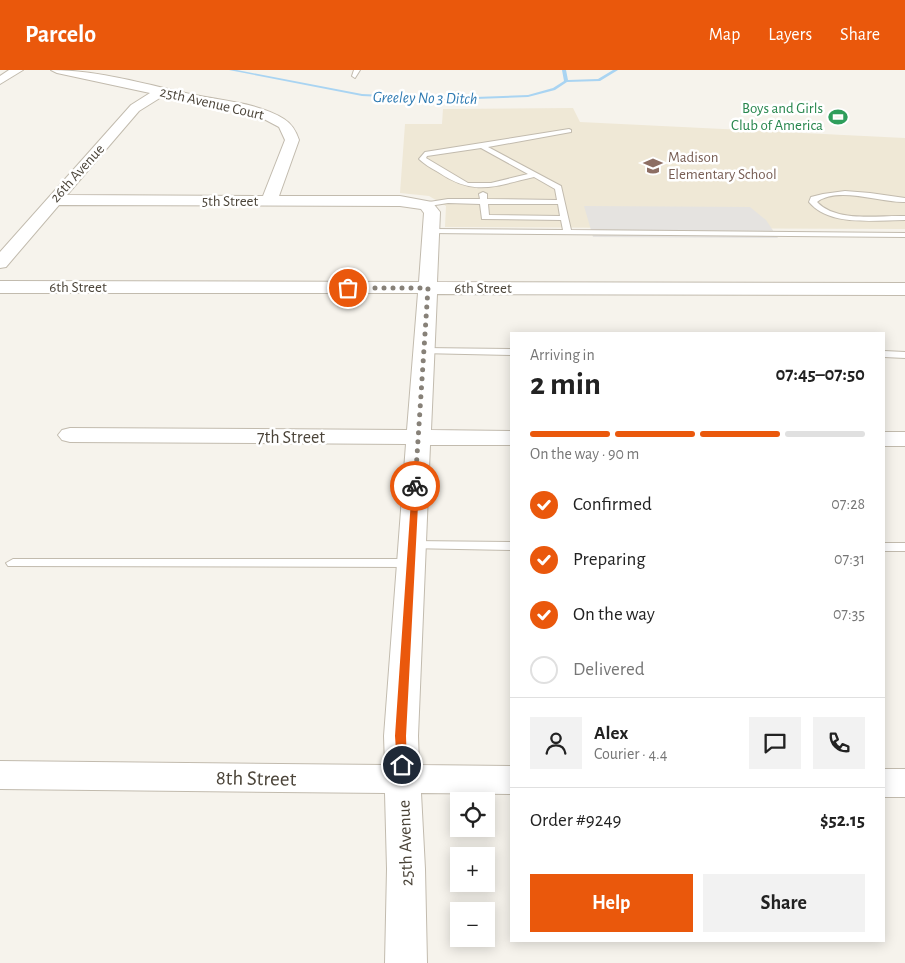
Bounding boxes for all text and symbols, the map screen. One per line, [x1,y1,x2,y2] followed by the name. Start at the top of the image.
[25,23,96,47] text: Parcelo
[709,26,740,44] text: Map
[768,26,812,44] text: Layers
[840,26,880,44] text: Share
[158,84,266,123] street label: 25th Avenue Court
[373,89,477,107] water label: Greeley No 3 Ditch
[731,101,823,133] place label: Boys and Girls Club of America
[827,106,849,128] sports icon: Boys and Girls Club of America
[47,141,107,205] street label: 26th Avenue
[668,150,777,182] place label: Madison Elementary School
[642,155,664,177] school or university icon: Madison Elementary School
[202,194,259,209] street label: 5th Street
[327,267,369,309] pin
[334,274,362,302] icon: bag
[49,280,107,295] street label: 6th Street
[454,281,512,296] street label: 6th Street
[530,347,595,363] text: Arriving in
[775,365,865,384] text: 07:45–07:50
[530,368,601,400] text: 2 min
[257,429,325,447] street label: 7th Street
[530,446,639,462] text: On the way · 90 m
[390,461,440,511] courier
[401,472,429,500] icon: bike
[530,491,558,519] icon: check
[573,495,652,514] text: Confirmed
[831,496,865,512] text: 07:28
[530,546,558,574] icon: check
[573,550,646,569] text: Preparing
[834,551,865,567] text: 07:31
[530,601,558,629] icon: check
[573,605,655,624] text: On the way
[833,606,865,622] text: 07:35
[573,660,645,679] text: Delivered
[530,717,582,769] button: person
[749,717,801,769] button: chat
[813,717,865,769] button: phone
[594,724,628,743] text: Alex
[381,744,423,786] pin
[594,746,667,762] text: Courier · 4.4
[388,751,416,779] icon: home
[216,767,297,790] street label: 8th Street
[450,792,495,947] map controls
[450,792,495,837] button: locate
[395,800,416,886] street label: 25th Avenue
[530,811,622,830] text: Order #9249
[820,811,865,830] text: $52.15
[450,847,495,892] button: +
[530,874,693,932] button: Help
[703,874,865,932] button: Share
[450,902,495,947] button: −

